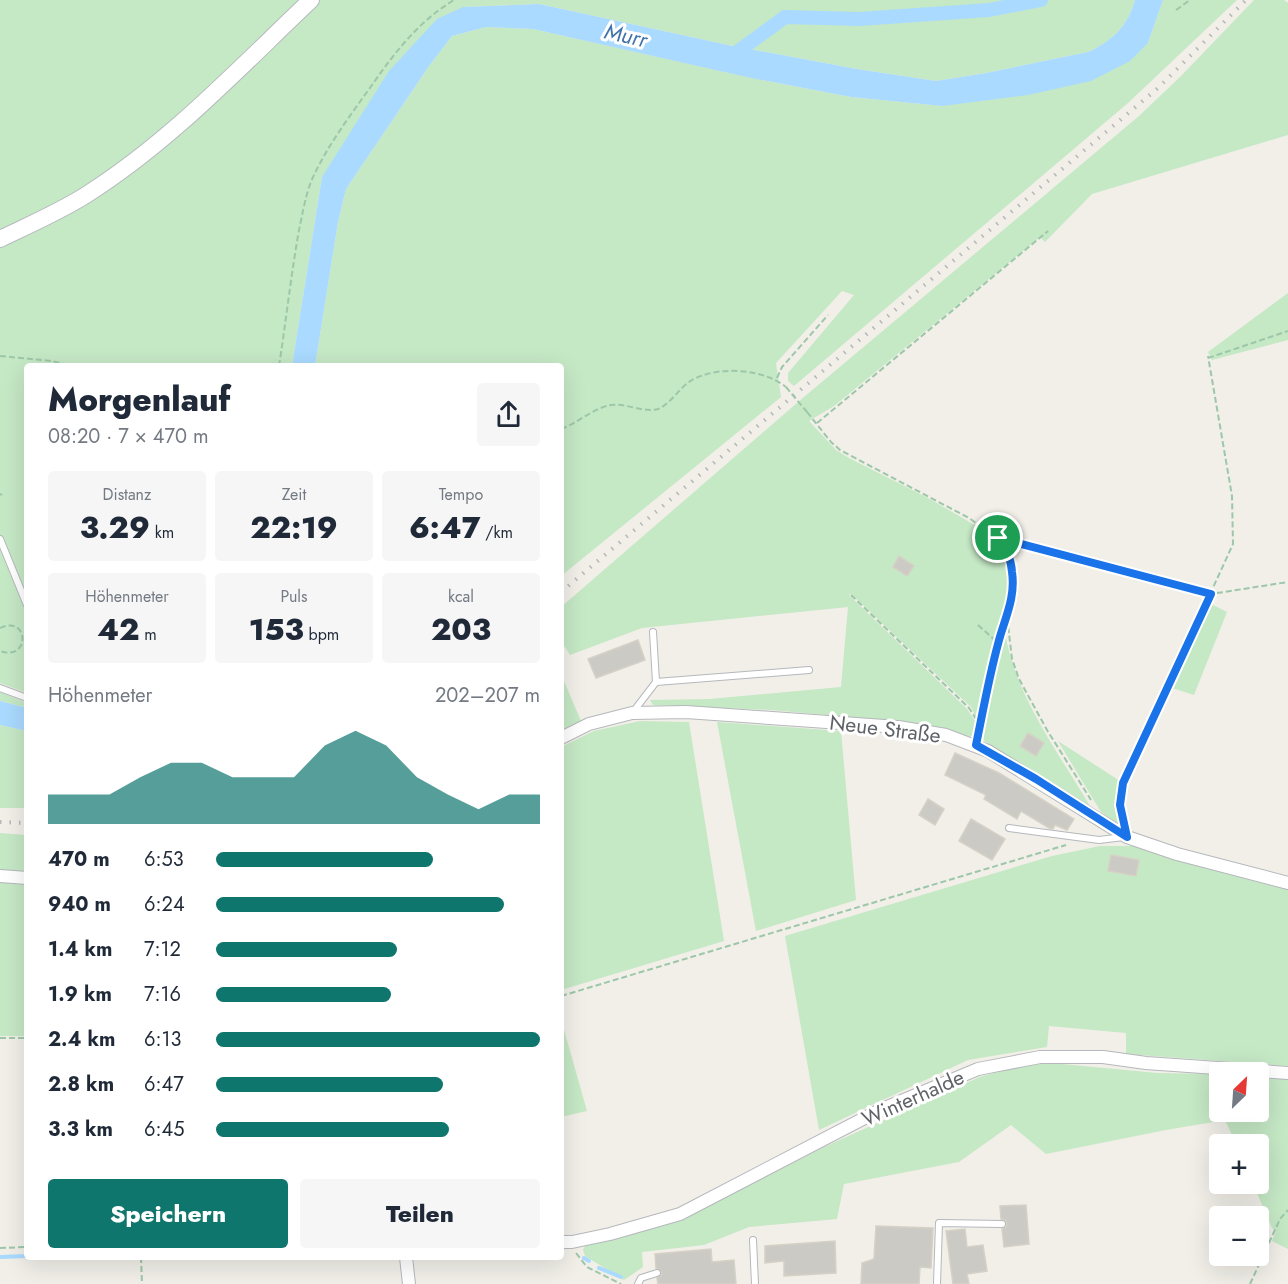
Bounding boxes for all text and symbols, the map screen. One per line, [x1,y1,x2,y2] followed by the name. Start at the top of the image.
[601,15,652,56] water label: Murr
[48,376,230,423] text: Morgenlauf
[477,383,540,446] button: share
[48,422,208,451] text: 08:20 · 7 × 470 m
[103,483,151,506] text: Distanz
[282,483,306,506] text: Zeit
[439,483,483,506] text: Tempo
[80,506,150,549] text: 3.29
[250,506,338,549] text: 22:19
[409,506,480,549] text: 6:47
[972,512,1023,563] pin
[150,521,174,544] text: km
[480,521,513,544] text: /km
[981,521,1014,554] icon: arrive
[85,585,169,608] text: Höhenmeter
[281,585,307,608] text: Puls
[448,585,474,608] text: kcal
[97,608,140,651] text: 42
[249,608,304,651] text: 153
[431,608,491,651] text: 203
[140,623,157,646] text: m
[304,623,339,646] text: bpm
[48,681,152,710] text: Höhenmeter
[435,681,540,710] text: 202–207 m
[828,707,942,751] street label: Neue Straße
[48,845,110,874] text: 470 m
[144,845,184,874] text: 6:53
[48,890,111,919] text: 940 m
[144,890,185,919] text: 6:24
[48,935,113,964] text: 1.4 km
[144,935,181,964] text: 7:12
[48,980,112,1009] text: 1.9 km
[144,980,181,1009] text: 7:16
[48,1025,115,1054] text: 2.4 km
[144,1025,181,1054] text: 6:13
[857,1062,969,1134] street label: Winterhalde
[1209,1062,1269,1122] north arrow
[1209,1062,1269,1266] map controls
[48,1070,114,1099] text: 2.8 km
[144,1070,184,1099] text: 6:47
[48,1115,113,1144] text: 3.3 km
[144,1115,184,1144] text: 6:45
[1209,1134,1269,1194] button: +
[48,1179,288,1248] button: Speichern
[300,1179,540,1248] button: Teilen
[1209,1206,1269,1266] button: −

